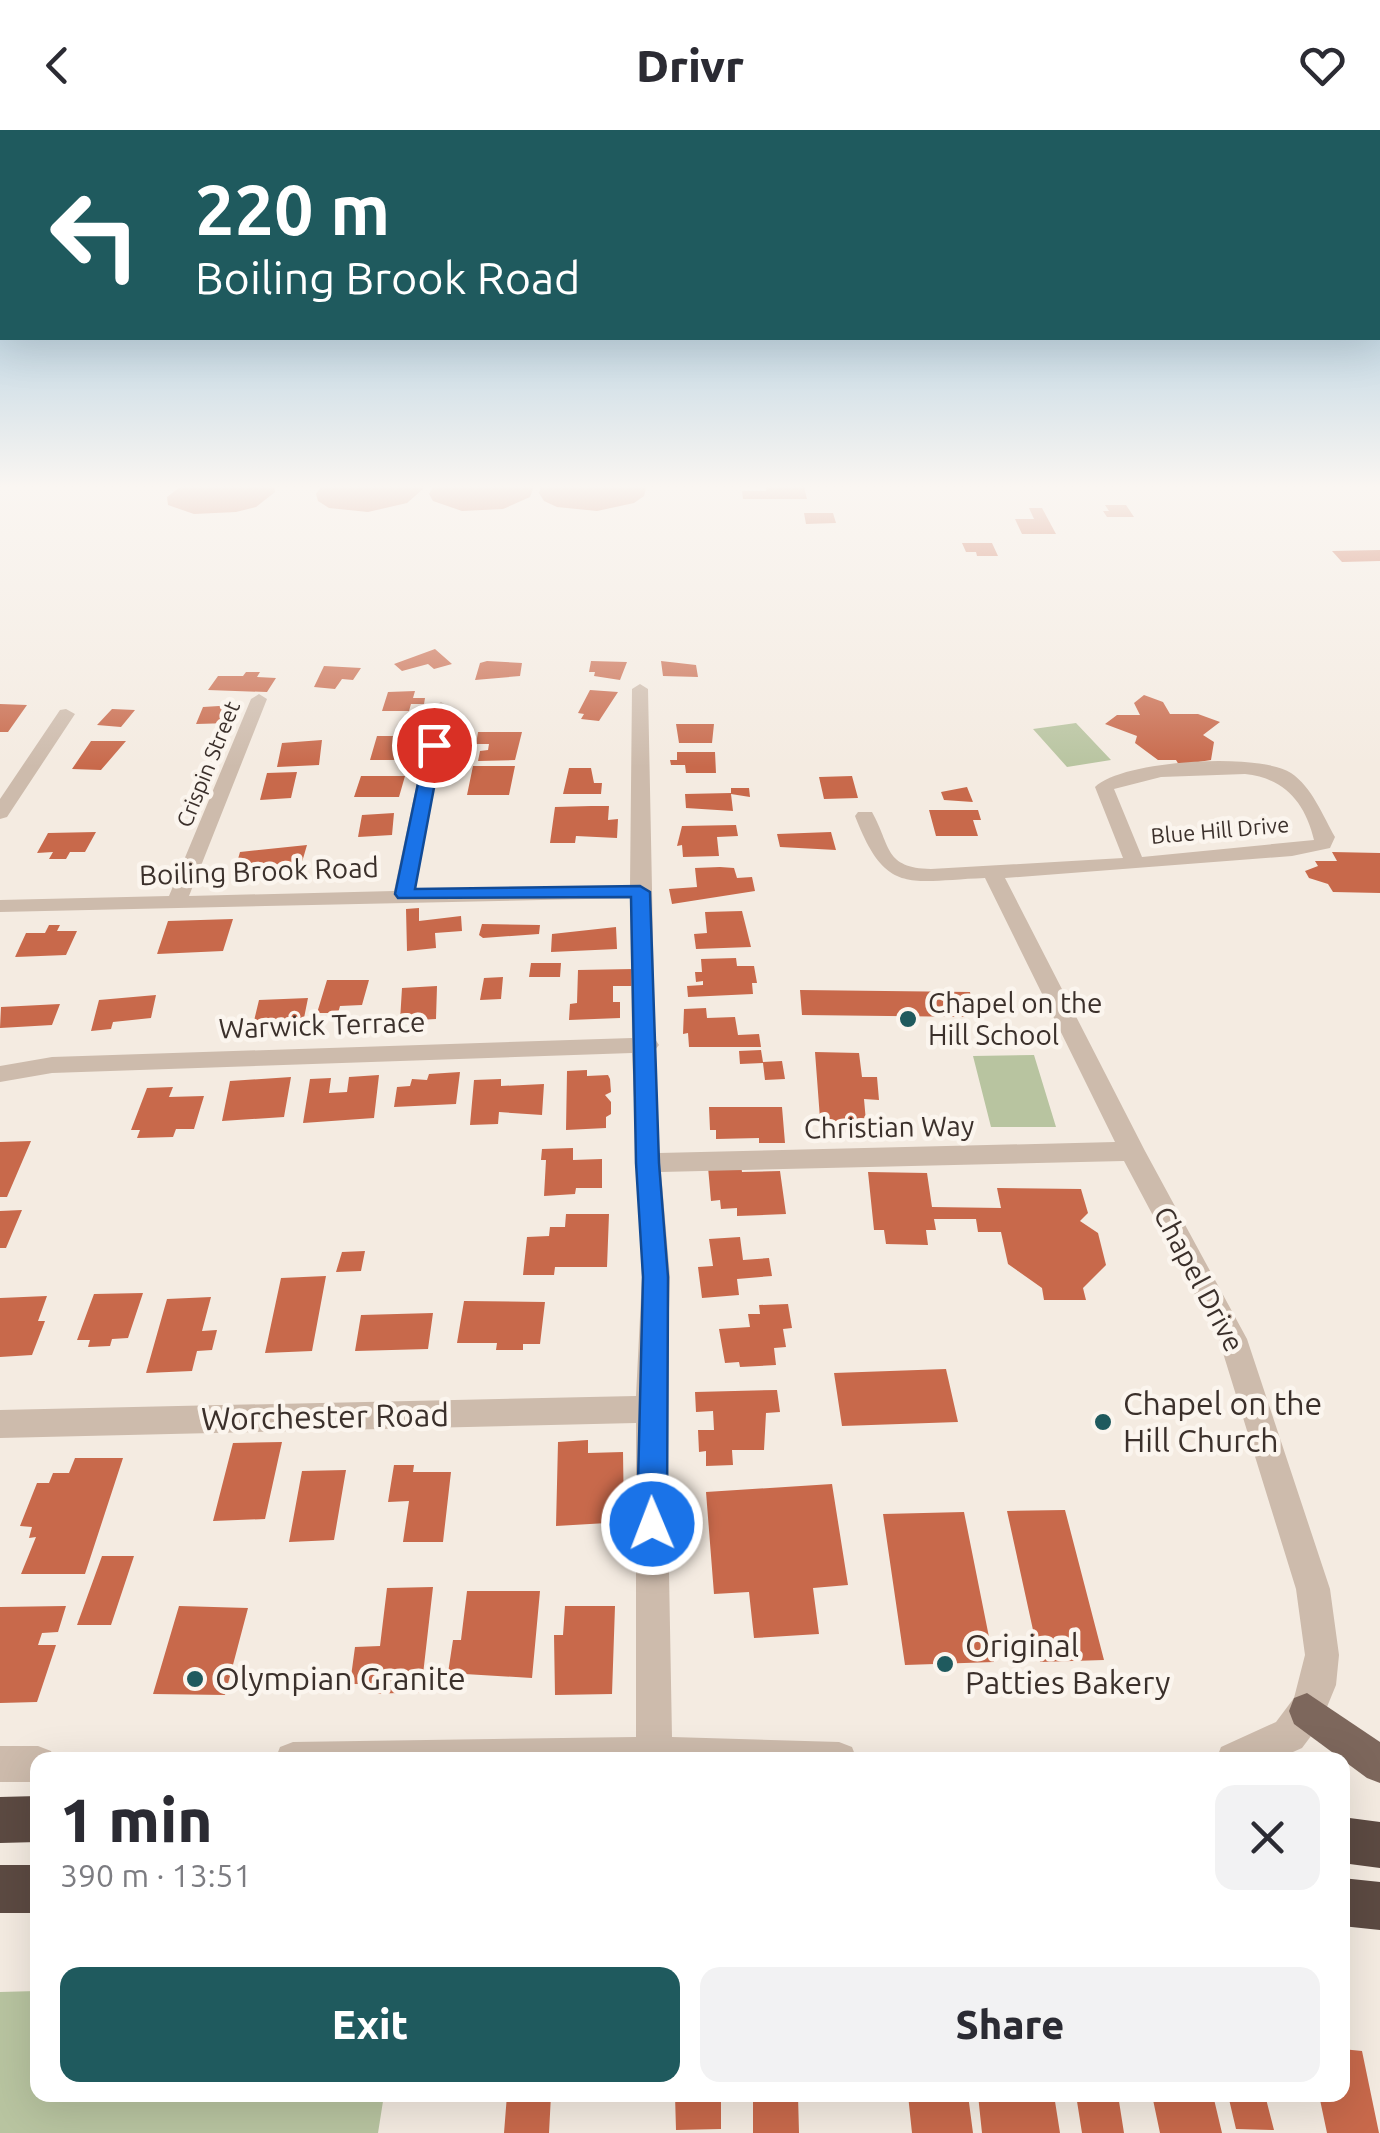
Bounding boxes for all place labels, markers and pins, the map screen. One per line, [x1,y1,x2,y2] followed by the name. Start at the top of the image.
[392,703,477,788] pin
[928,987,1102,1050] place label: Chapel on the Hill School
[897,1008,919,1030] marker: Chapel on the Hill School
[1123,1385,1322,1458] place label: Chapel on the Hill Church
[1092,1411,1114,1433] marker: Chapel on the Hill Church
[965,1627,1170,1700] place label: Original Patties Bakery
[934,1653,956,1675] marker: Original Patties Bakery
[215,1660,466,1696] place label: Olympian Granite
[184,1668,206,1690] marker: Olympian Granite

